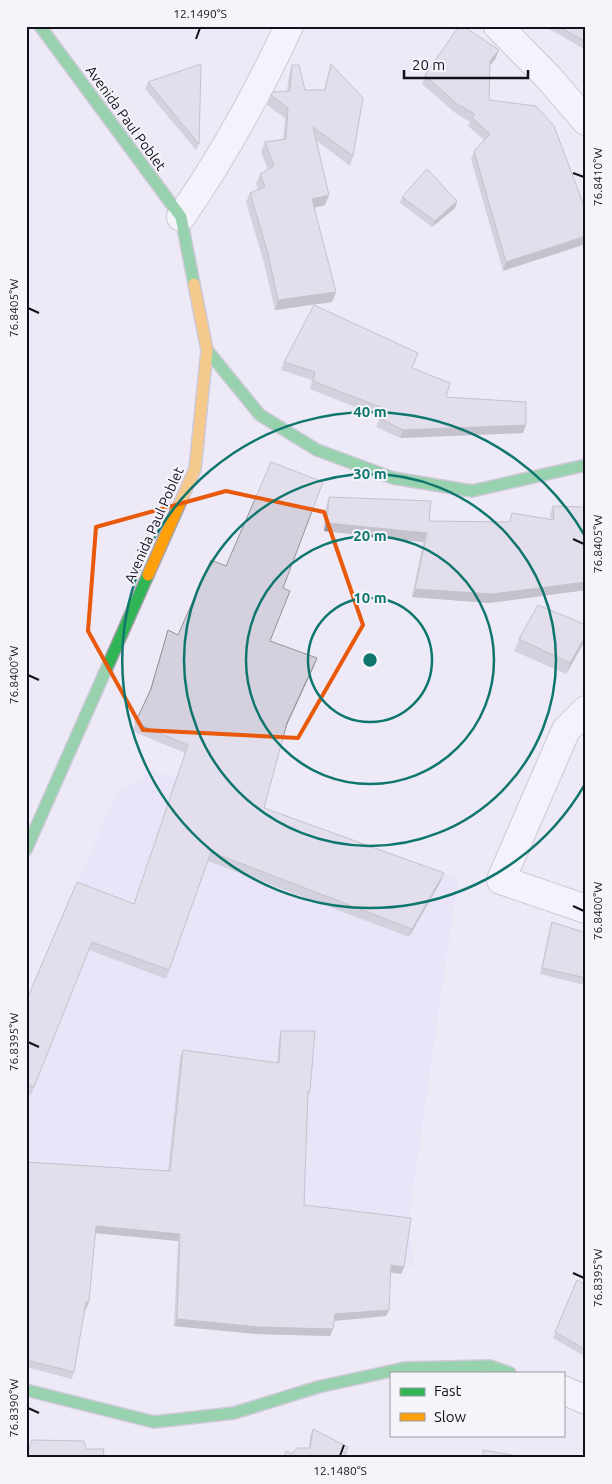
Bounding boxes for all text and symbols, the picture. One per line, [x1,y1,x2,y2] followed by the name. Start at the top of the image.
[173,7,227,20] text: 12.1490°S
[404,48,528,80] scale bar
[412,56,445,73] text: 20 m
[83,63,170,174] street label: Avenida Paul Poblet
[591,148,604,206] text: 76.8410°W
[7,279,20,337] text: 76.8405°W
[353,403,387,420] text: 40 m
[121,464,187,585] street label: Avenida Paul Poblet
[353,465,387,482] text: 30 m
[591,515,604,573] text: 76.8405°W
[353,527,387,544] text: 20 m
[353,589,387,606] text: 10 m
[7,646,20,704] text: 76.8400°W
[361,651,379,669] centre of rings
[591,882,604,940] text: 76.8400°W
[7,1013,20,1071] text: 76.8395°W
[591,1249,604,1307] text: 76.8395°W
[390,1372,564,1436] legend
[7,1379,20,1437] text: 76.8390°W
[434,1382,462,1399] text: Fast
[434,1408,467,1425] text: Slow
[313,1464,367,1477] text: 12.1480°S

